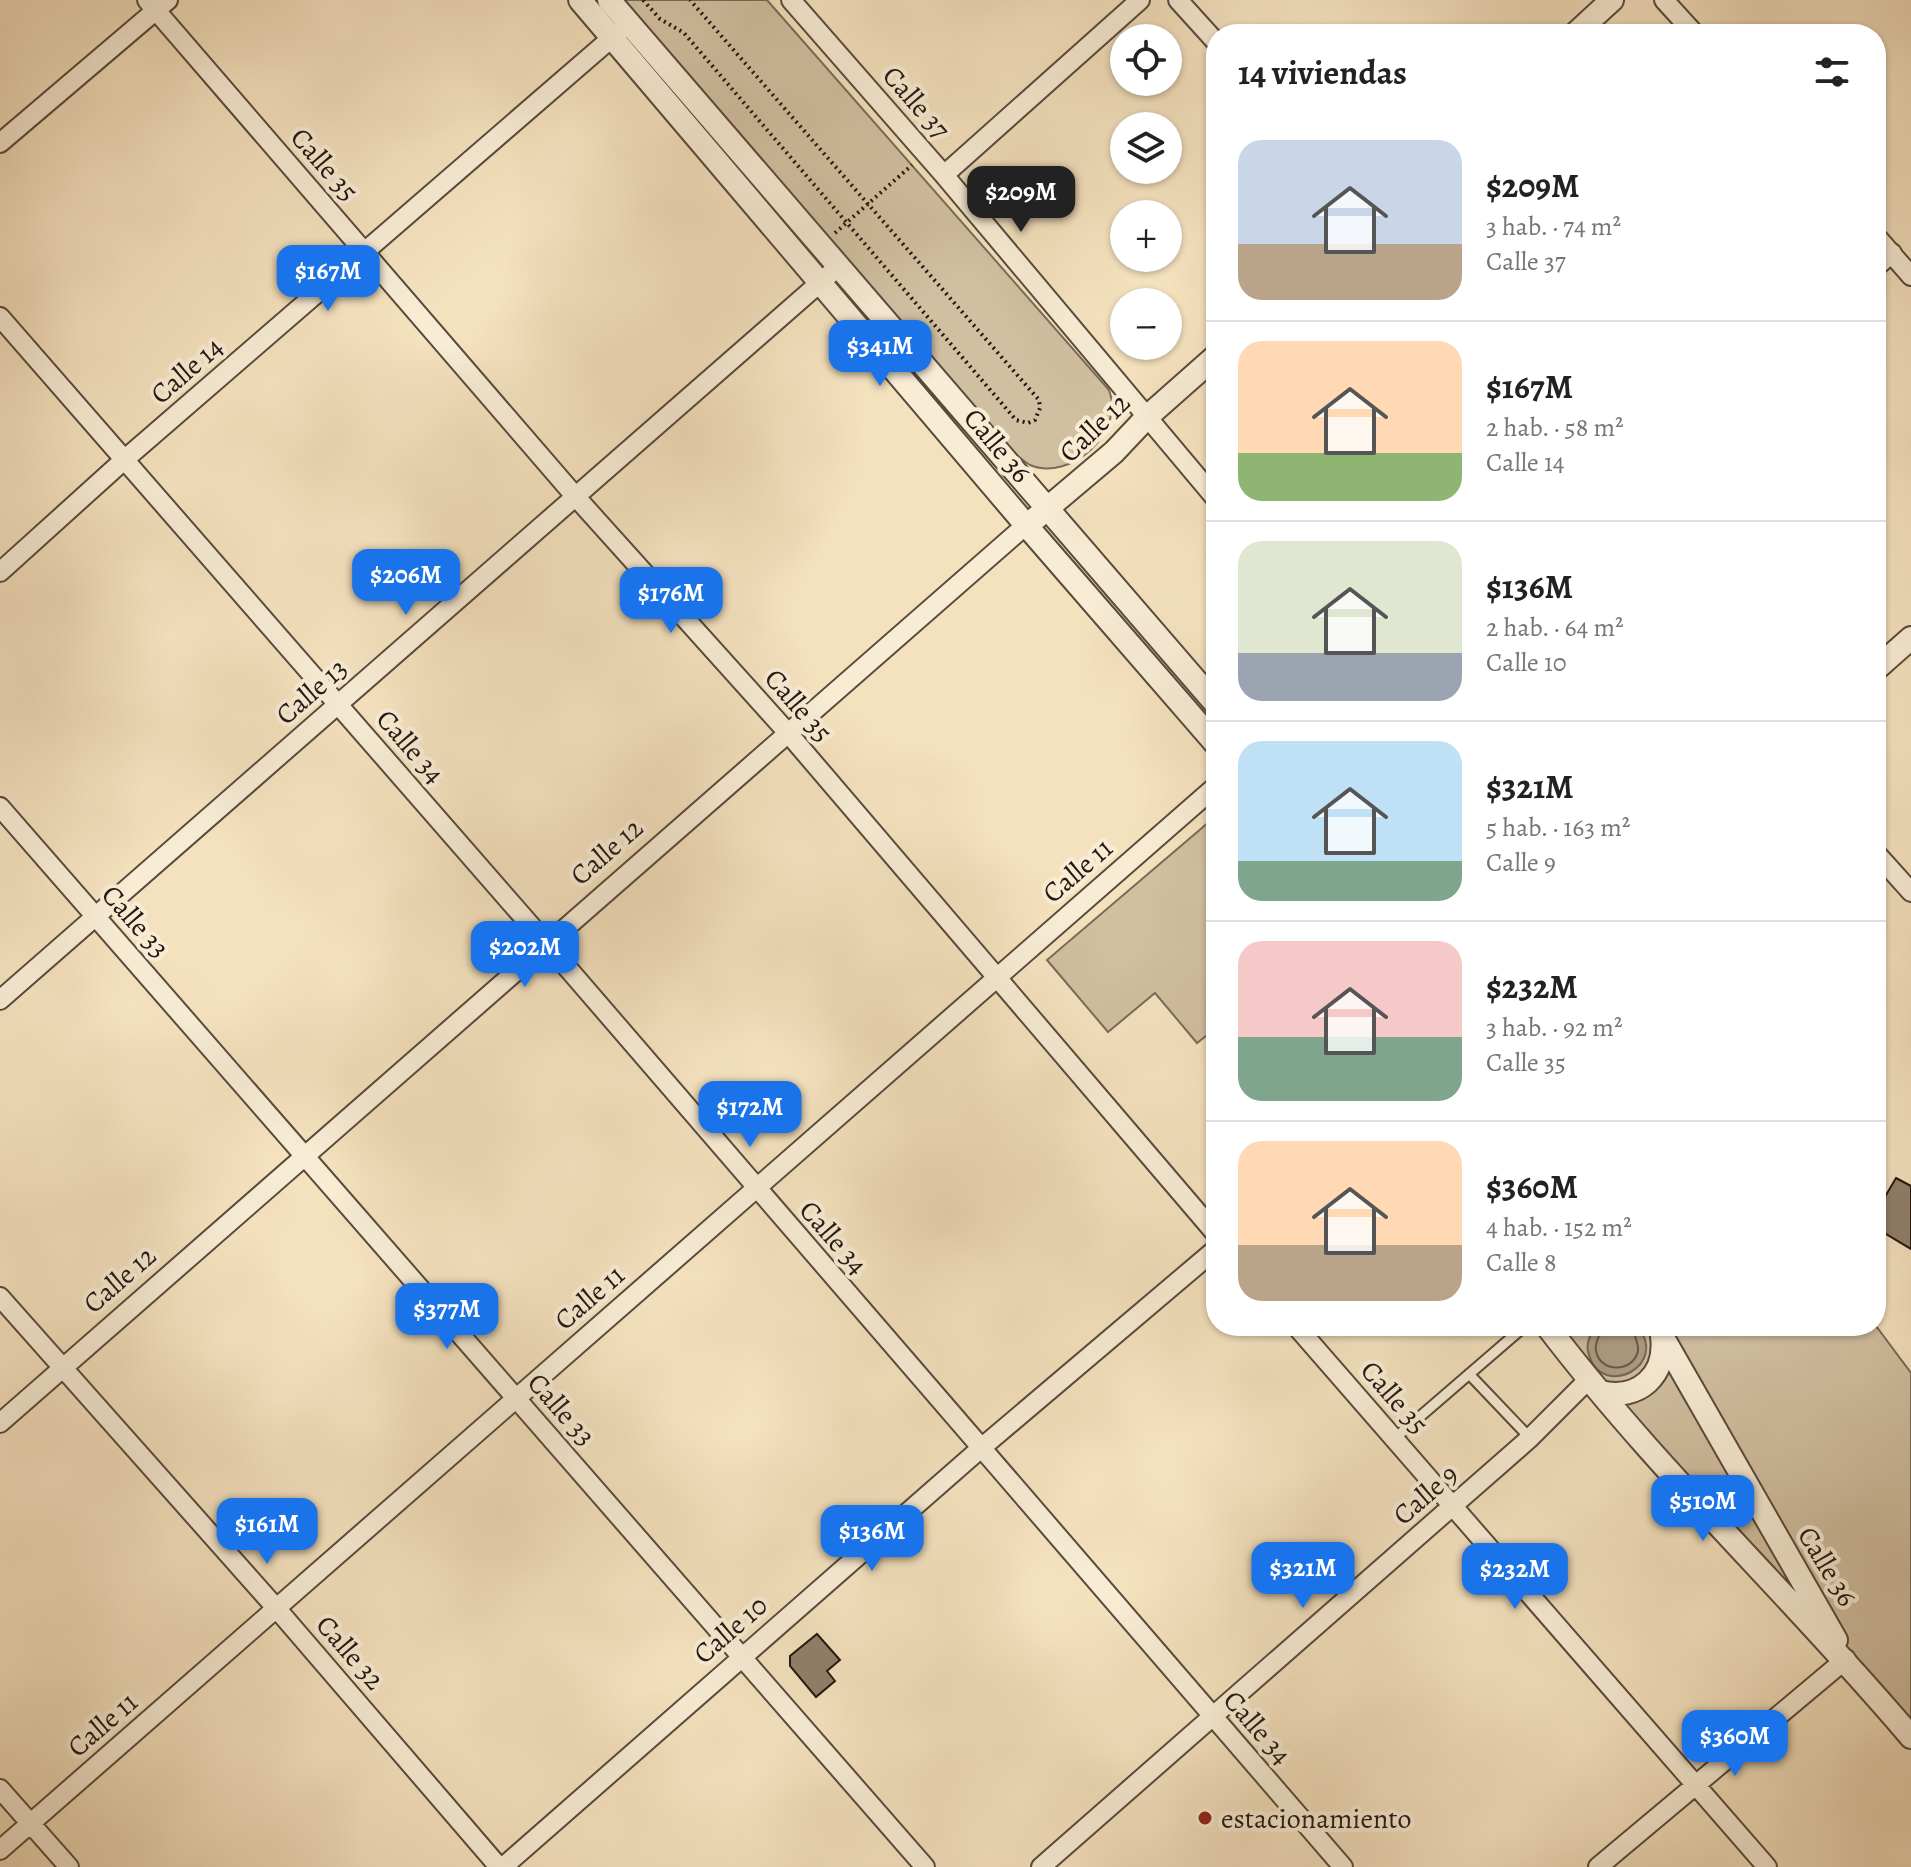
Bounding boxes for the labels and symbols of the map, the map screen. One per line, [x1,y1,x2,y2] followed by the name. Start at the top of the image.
[874,58,959,148] street label: Calle 37
[282,120,367,210] street label: Calle 35
[965,166,1077,234] pin: $209M
[272,245,384,313] pin: $167M
[824,320,936,388] pin: $341M
[142,329,231,413] street label: Calle 14
[1051,384,1139,471] street label: Calle 12
[955,400,1040,491] street label: Calle 36
[350,549,462,617] pin: $206M
[615,567,727,635] pin: $176M
[268,650,356,734] street label: Calle 13
[756,661,841,751] street label: Calle 35
[367,701,453,792] street label: Calle 34
[562,809,651,894] street label: Calle 12
[1034,830,1121,912] street label: Calle 11
[93,877,178,966] street label: Calle 33
[469,921,581,989] pin: $202M
[694,1081,806,1149] pin: $172M
[790,1192,876,1283] street label: Calle 34
[75,1237,164,1322] street label: Calle 12
[546,1257,633,1339] street label: Calle 11
[391,1283,503,1351] pin: $377M
[1352,1353,1437,1443] street label: Calle 35
[519,1365,604,1454] street label: Calle 33
[1385,1456,1466,1534] street label: Calle 9
[1647,1475,1759,1543] pin: $510M
[211,1498,323,1566] pin: $161M
[816,1505,928,1573] pin: $136M
[1788,1519,1866,1614] street label: Calle 36
[1247,1542,1359,1610] pin: $321M
[1459,1543,1571,1611] pin: $232M
[685,1587,776,1673] street label: Calle 10
[307,1607,393,1698] street label: Calle 32
[1214,1682,1300,1773] street label: Calle 34
[59,1684,146,1766] street label: Calle 11
[1679,1710,1791,1778] pin: $360M
[1221,1800,1411,1838] place label: estacionamiento
[1196,1809,1214,1827] marker: estacionamiento

